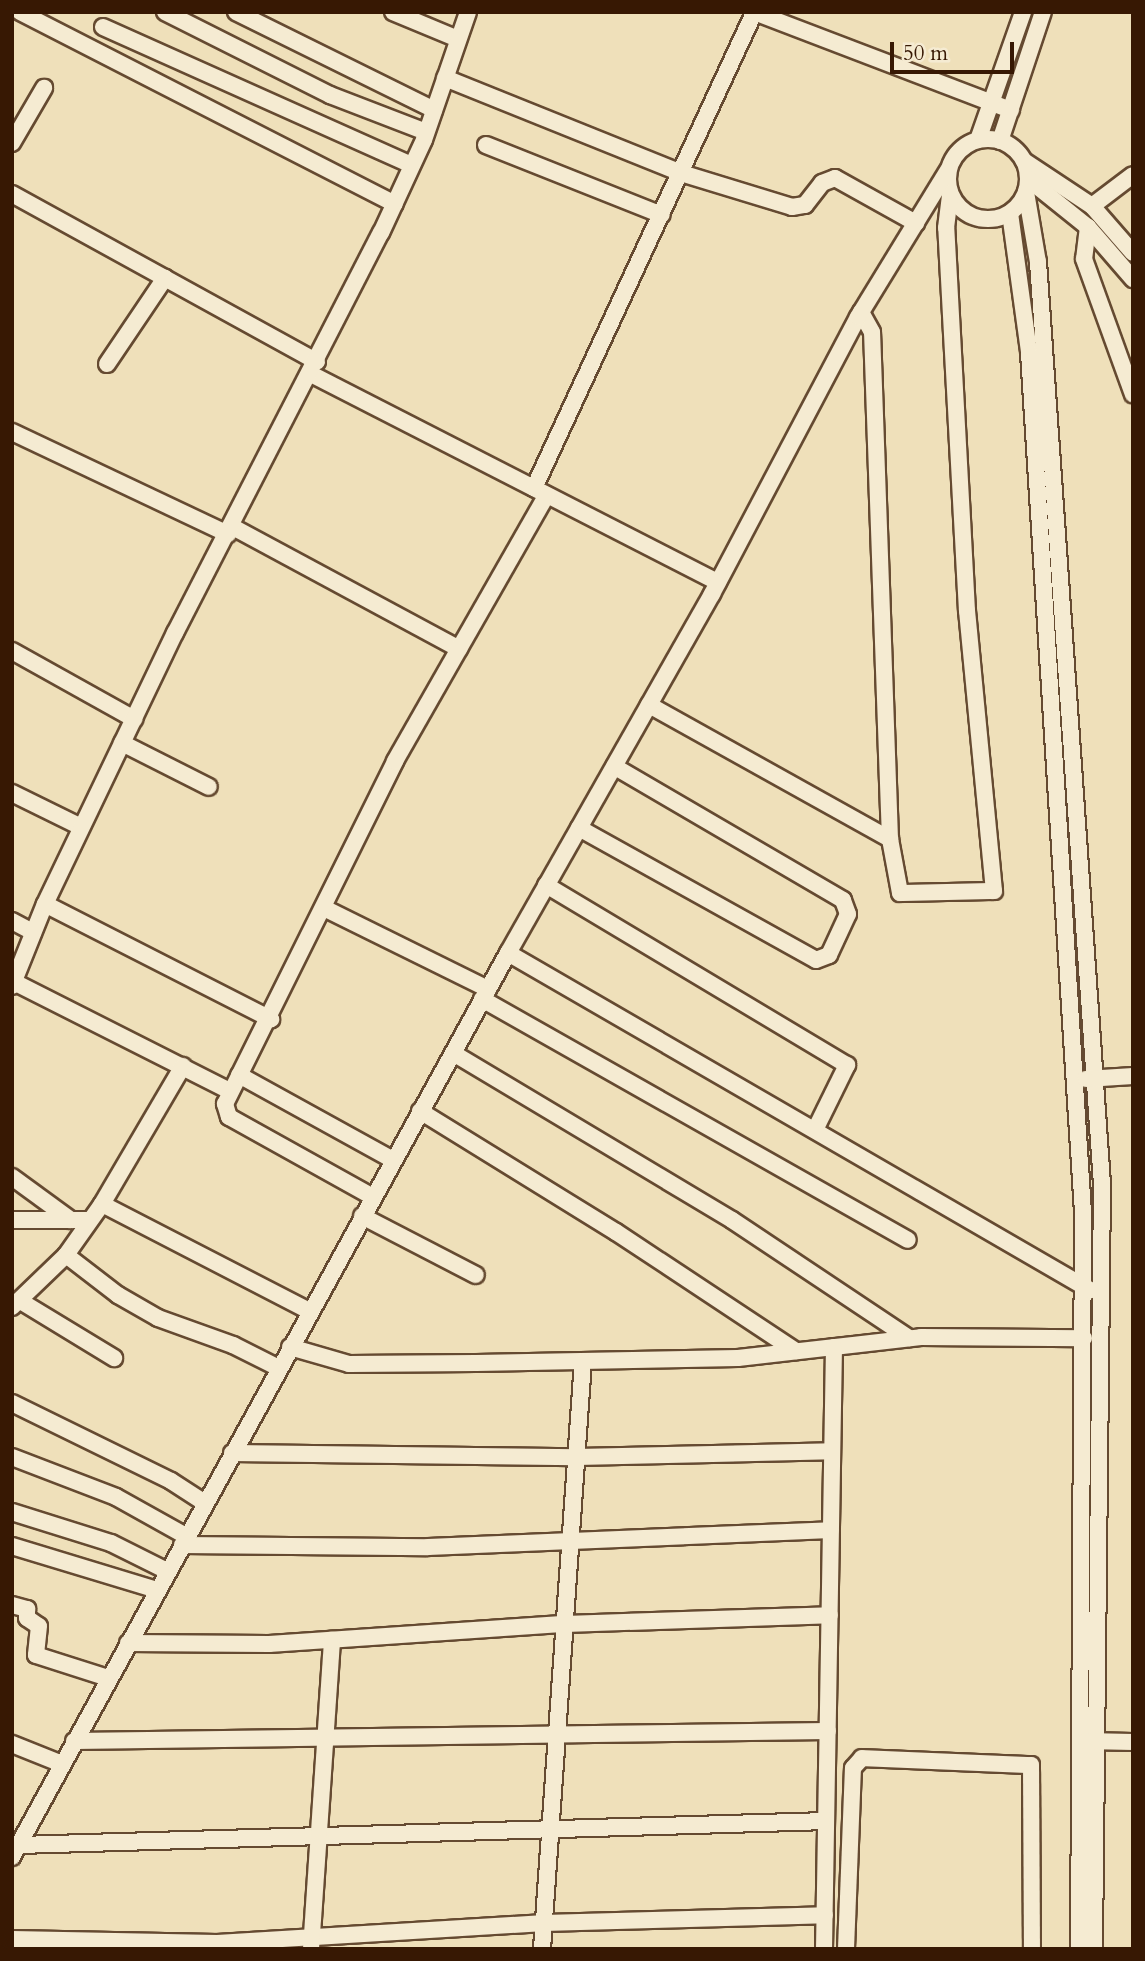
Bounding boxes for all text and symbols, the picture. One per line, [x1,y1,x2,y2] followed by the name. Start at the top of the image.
[893,28,1017,72] scale bar
[903,39,948,68] text: 50 m

